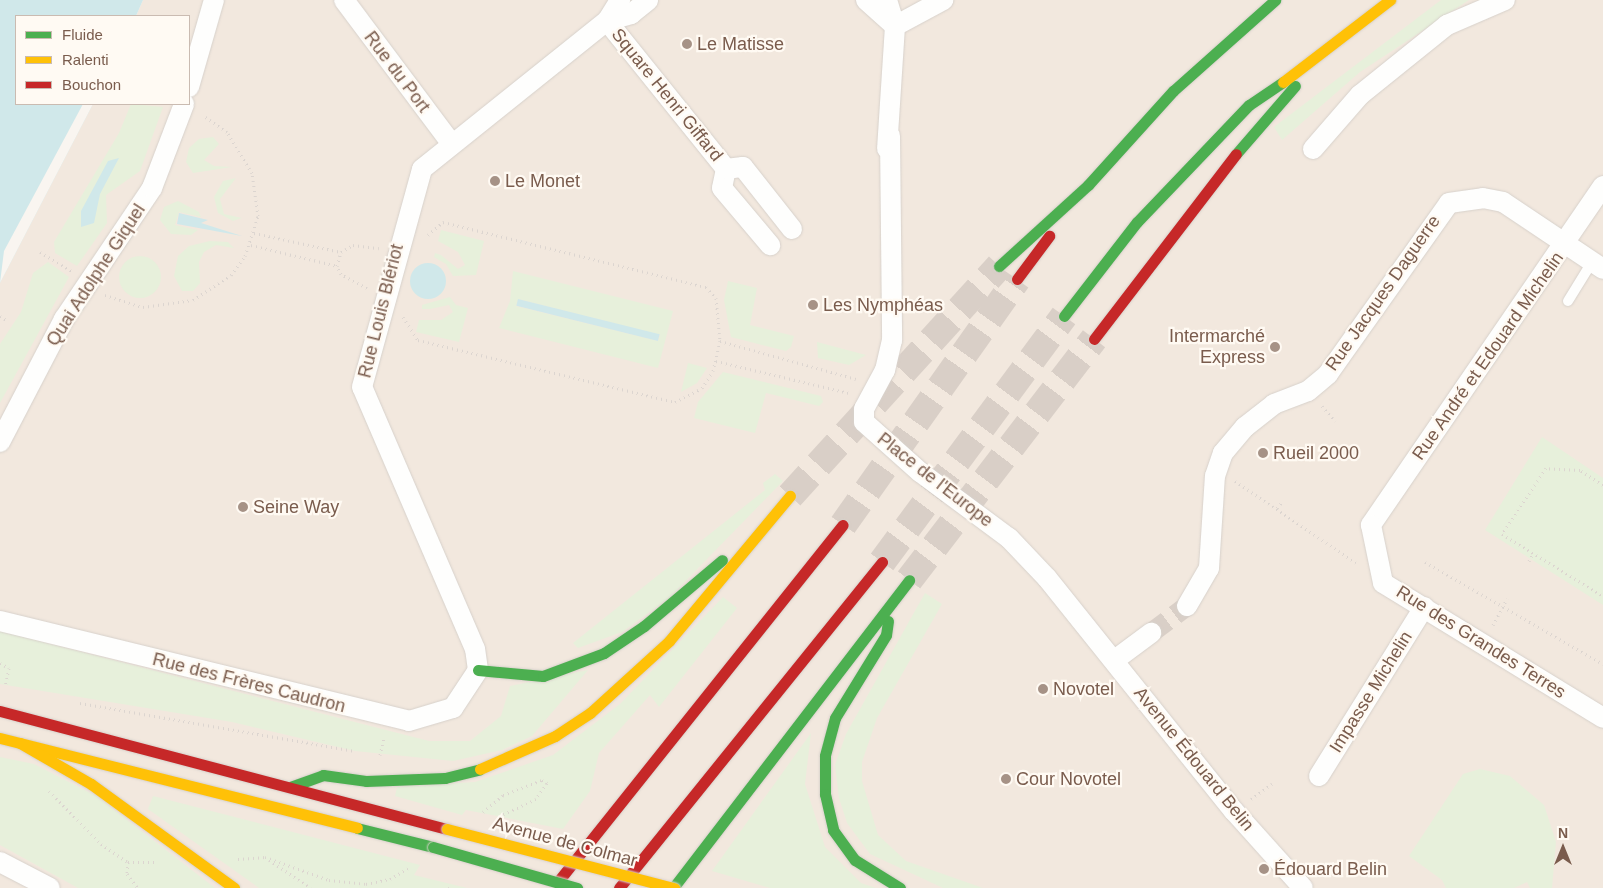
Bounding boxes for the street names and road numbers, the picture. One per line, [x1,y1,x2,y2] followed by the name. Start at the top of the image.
[607,24,727,166] street label: Square Henri Giffard
[359,27,435,117] street label: Rue du Port
[42,199,150,351] street label: Quai Adolphe Giquel
[1321,211,1445,375] street label: Rue Jacques Daguerre
[354,242,408,380] street label: Rue Louis Blériot
[1407,247,1569,465] street label: Rue André et Edouard Michelin
[873,428,997,532] street label: Place de l'Europe
[1392,581,1570,703] street label: Rue des Grandes Terres
[1325,627,1417,757] street label: Impasse Michelin
[150,649,348,717] street label: Rue des Frères Caudron
[1129,683,1259,835] street label: Avenue Édouard Belin
[490,812,640,872] street label: Avenue de Colmar

